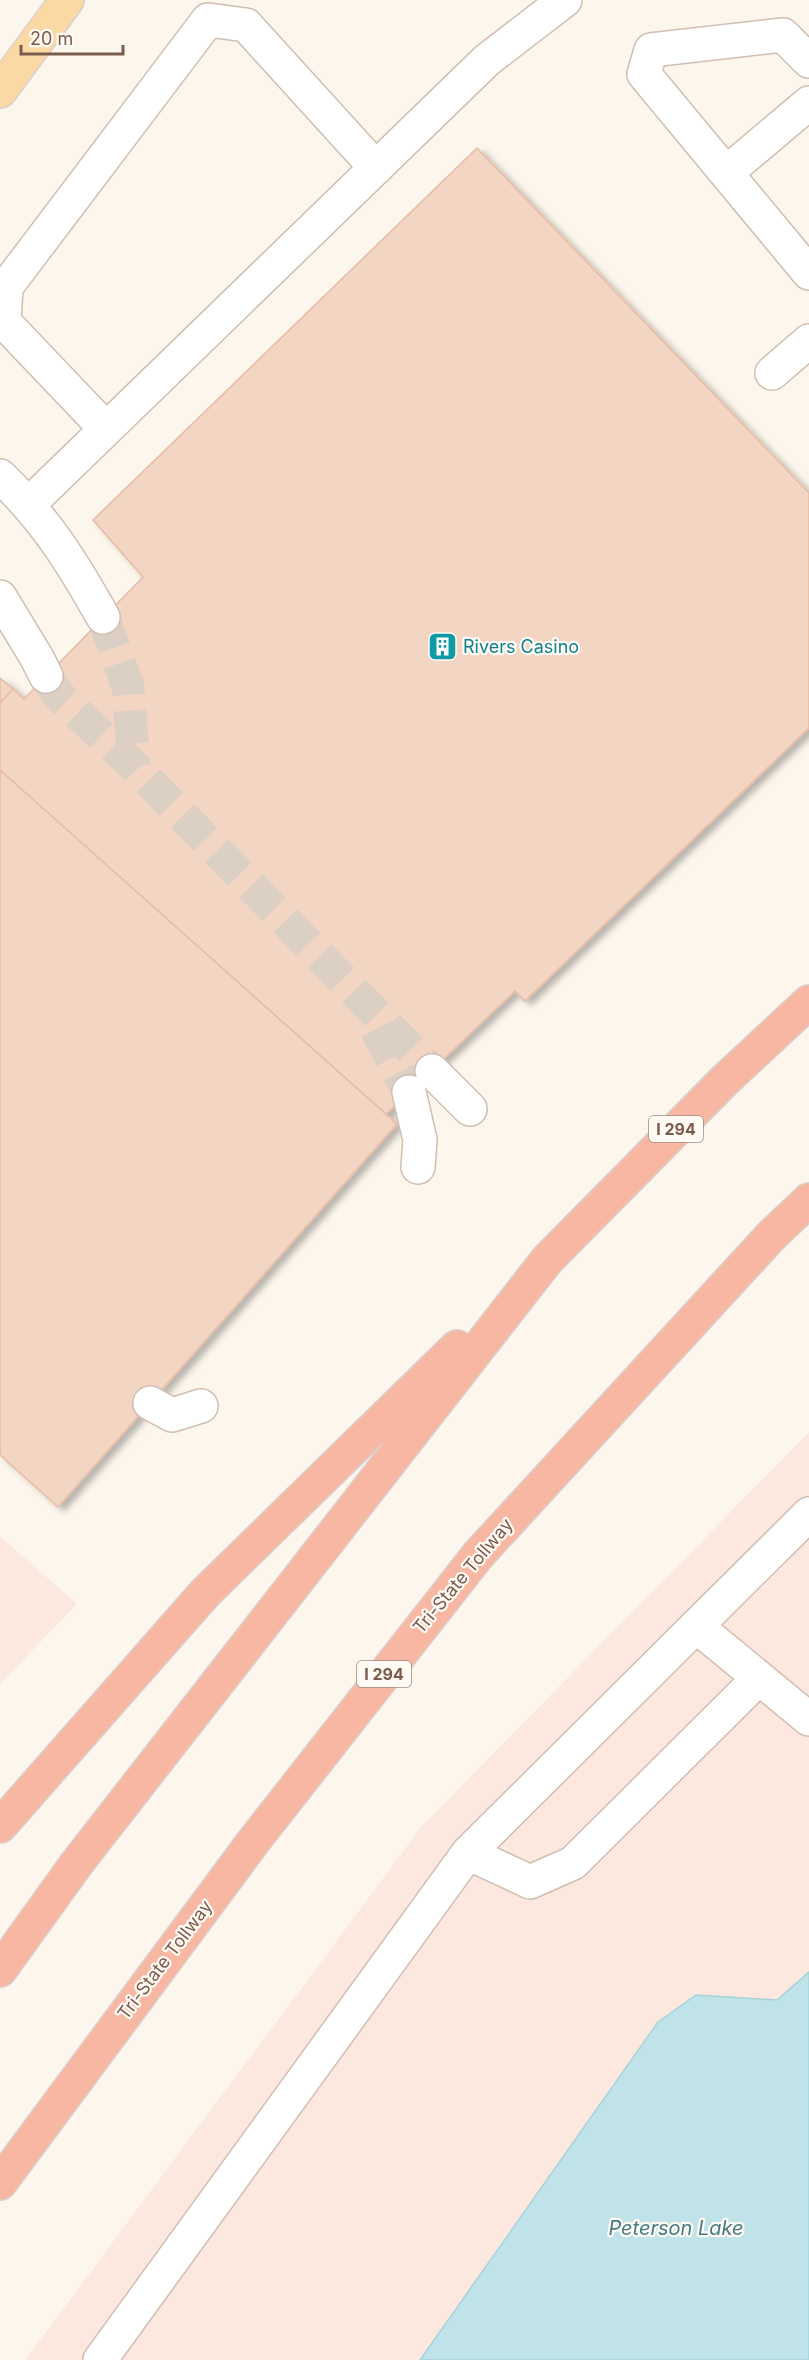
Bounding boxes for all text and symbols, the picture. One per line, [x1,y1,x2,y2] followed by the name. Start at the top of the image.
[21,18,123,56] scale bar
[30,28,73,49] text: 20 m
[426,631,458,663] building icon: Rivers Casino
[463,636,579,657] place label: Rivers Casino
[649,1116,703,1142] road number: I 294
[408,1514,517,1637] street label: Tri-State Tollway
[357,1661,411,1687] road number: I 294
[113,1896,216,2023] street label: Tri-State Tollway
[608,2216,744,2240] water label: Peterson Lake

